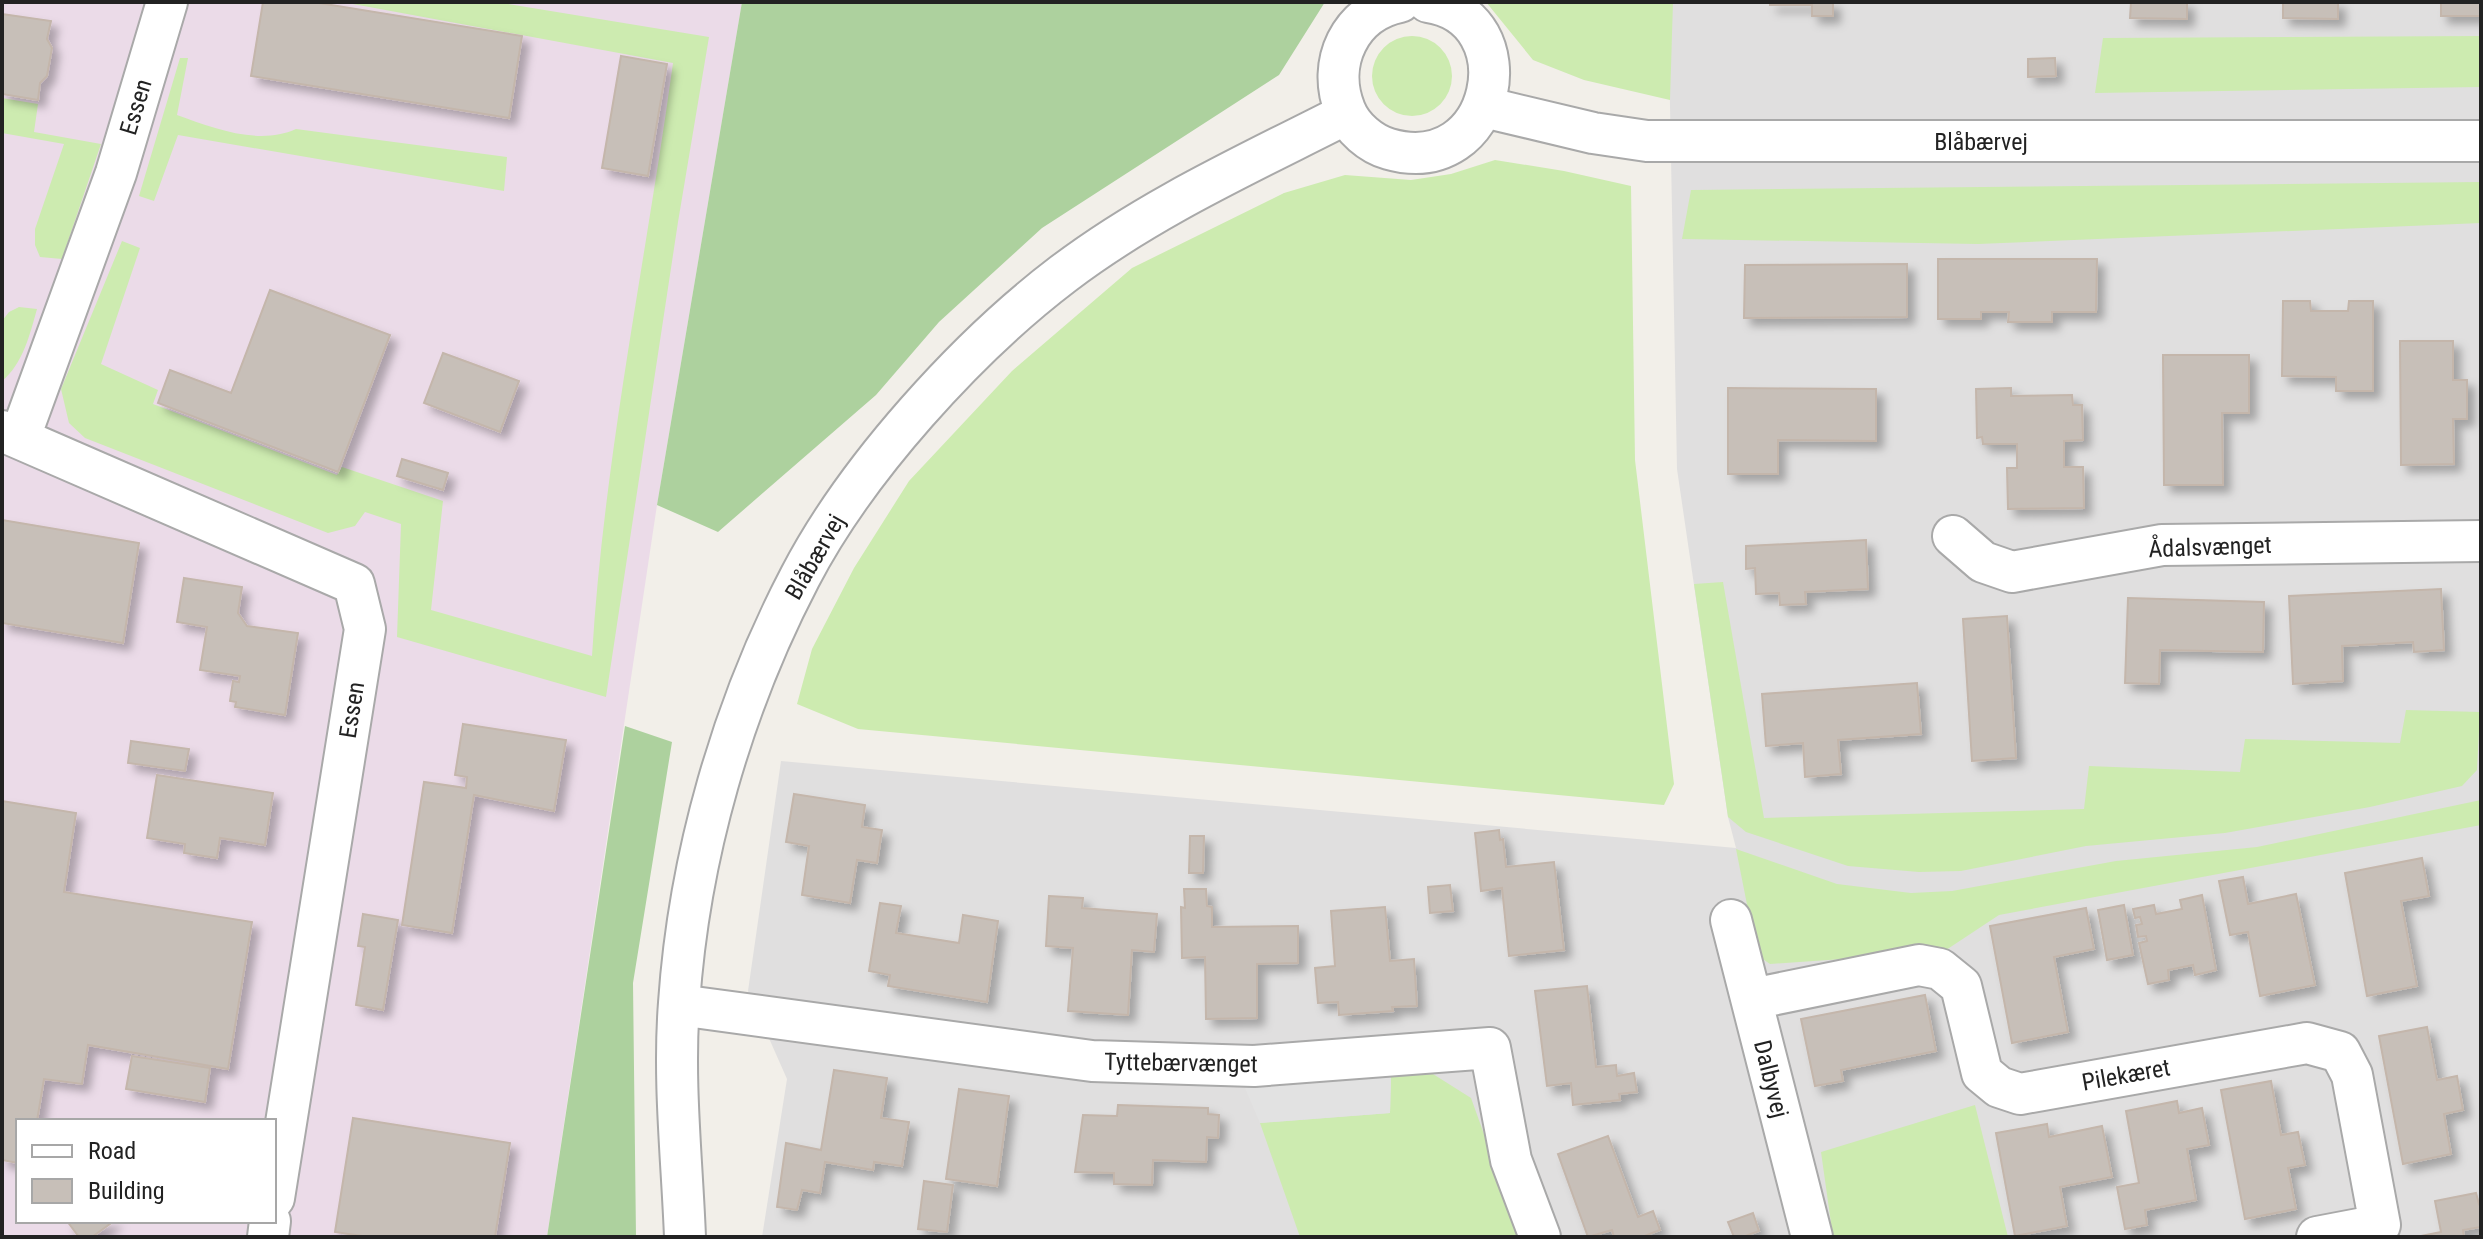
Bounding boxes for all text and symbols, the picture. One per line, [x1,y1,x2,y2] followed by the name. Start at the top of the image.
[114,76,158,138] street label: Essen
[1934,128,2028,156] street label: Blåbærvej
[779,509,851,605] street label: Blåbærvej
[2148,530,2272,563] street label: Ådalsvænget
[334,680,370,740] street label: Essen
[1748,1037,1794,1121] street label: Dalbyvej
[1104,1048,1258,1078] street label: Tyttebærvænget
[2080,1053,2172,1097] street label: Pilekæret
[16,1119,276,1223] legend
[88,1137,136,1165] text: Road
[88,1177,165,1205] text: Building

